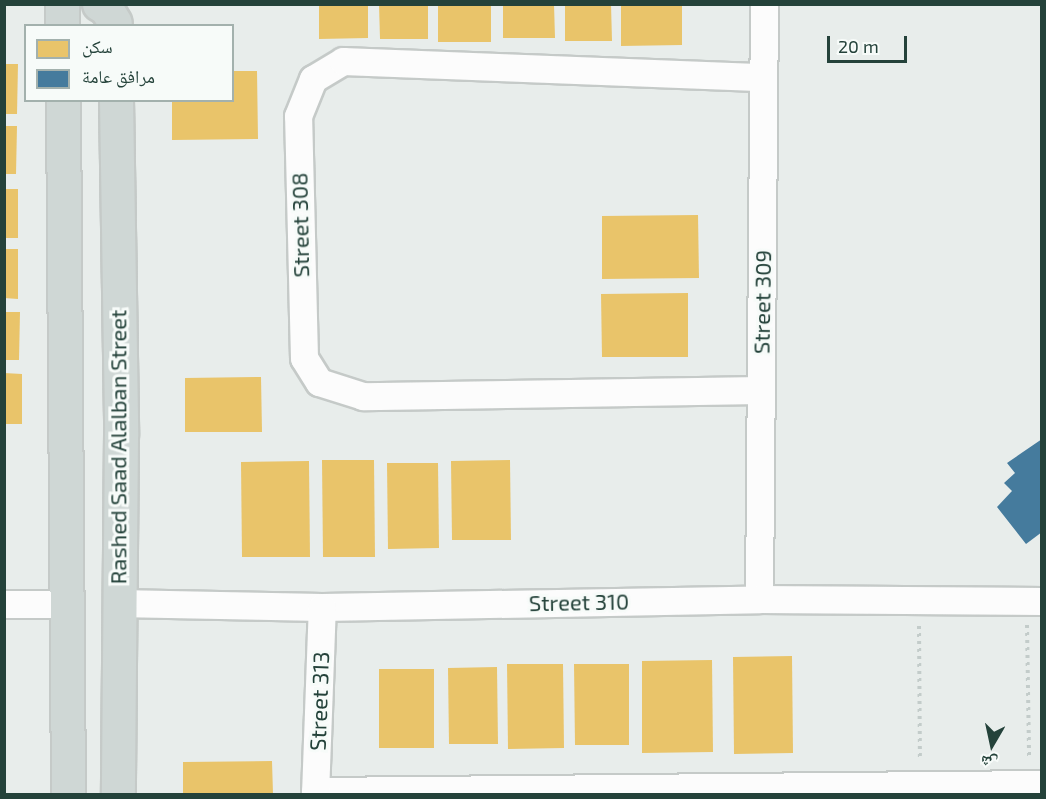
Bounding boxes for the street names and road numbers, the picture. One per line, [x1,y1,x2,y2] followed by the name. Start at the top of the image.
[286,172,314,278] street label: Street 308
[748,250,776,354] street label: Street 309
[105,309,131,585] street label: Rashed Saad Alalban Street
[529,588,629,616] street label: Street 310
[304,651,334,751] street label: Street 313

